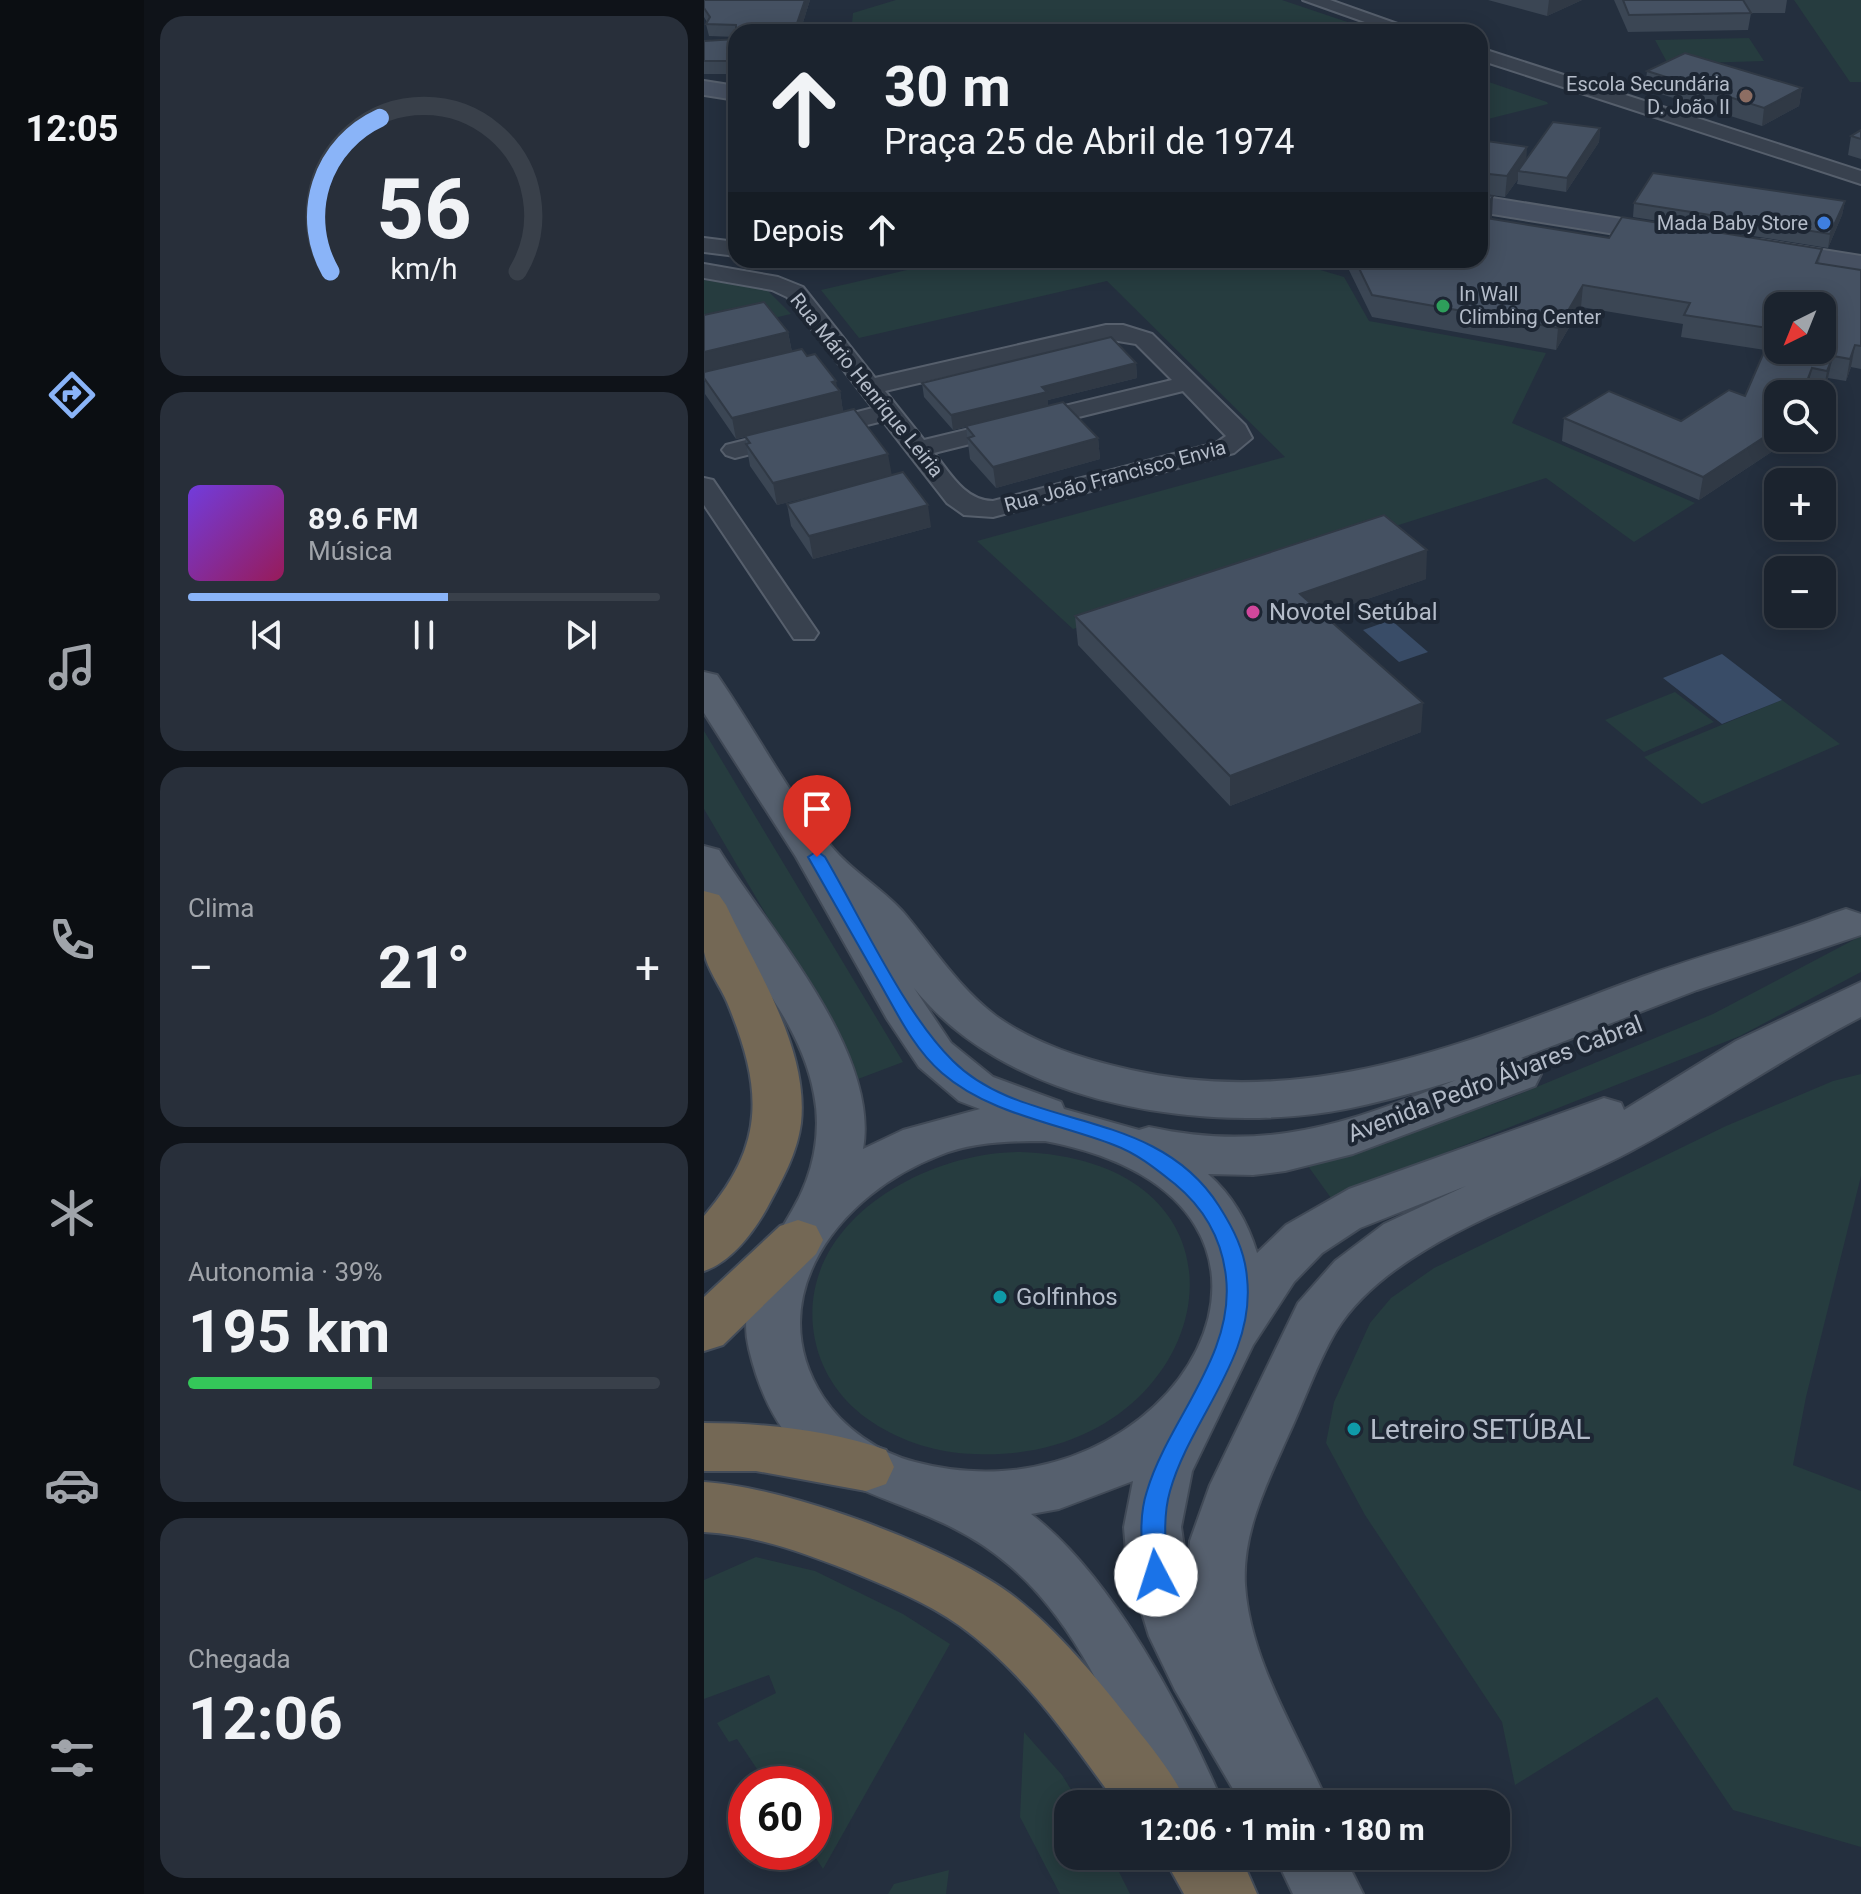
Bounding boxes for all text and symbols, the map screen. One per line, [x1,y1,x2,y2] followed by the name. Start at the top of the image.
[884,54,1011,120] text: 30 m
[752,56,856,160] icon: ahead
[1566,72,1730,119] place label: Escola Secundária D. João II
[1737,87,1755,105] marker: Escola Secundária D. João II
[26,108,118,150] text: 12:05
[884,121,1294,163] text: Praça 25 de Abril de 1974
[376,160,472,257] text: 56
[860,208,904,252] icon: ahead
[1657,211,1808,235] place label: Mada Baby Store
[752,213,844,248] text: Depois
[1815,214,1833,232] marker: Mada Baby Store
[390,252,458,286] text: km/h
[1459,282,1601,329] place label: In Wall Climbing Center
[785,288,949,482] street label: Rua Mário Henrique Leiria
[1764,292,1836,364] north arrow
[1764,292,1836,628] map controls
[1434,297,1452,315] marker: In Wall Climbing Center
[44,367,100,423] icon: directions
[1764,380,1836,452] button: search
[1002,435,1228,517] street label: Rua João Francisco Envia
[1764,468,1836,540] button: +
[308,501,419,536] text: 89.6 FM
[308,536,393,566] text: Música
[1764,556,1836,628] button: −
[1269,598,1438,626] place label: Novotel Setúbal
[1244,603,1262,621] marker: Novotel Setúbal
[245,613,289,657] icon: previous
[402,613,446,657] icon: pause
[559,613,603,657] icon: next
[44,639,100,695] icon: music
[783,775,851,857] pin
[795,787,839,831] icon: arrive
[188,893,255,923] text: Clima
[44,912,100,968] icon: phone
[378,932,470,1003] text: 21°
[188,942,213,994] text: −
[635,942,660,994] text: +
[1344,1010,1646,1148] street label: Avenida Pedro Álvares Cabral
[44,1185,100,1241] icon: climate
[188,1257,383,1287] text: Autonomia · 39%
[1016,1283,1118,1311] place label: Golfinhos
[991,1288,1009,1306] marker: Golfinhos
[188,1296,390,1367] text: 195 km
[1370,1413,1591,1446] place label: Letreiro SETÚBAL
[1345,1420,1363,1438] marker: Letreiro SETÚBAL
[44,1457,100,1513] icon: car
[1114,1533,1198,1617] position arrow
[188,1644,291,1674] text: Chegada
[188,1683,343,1754] text: 12:06
[44,1730,100,1786] icon: filters
[728,1766,832,1870] speed limit sign: 60
[1139,1812,1425,1847] text: 12:06 · 1 min · 180 m

